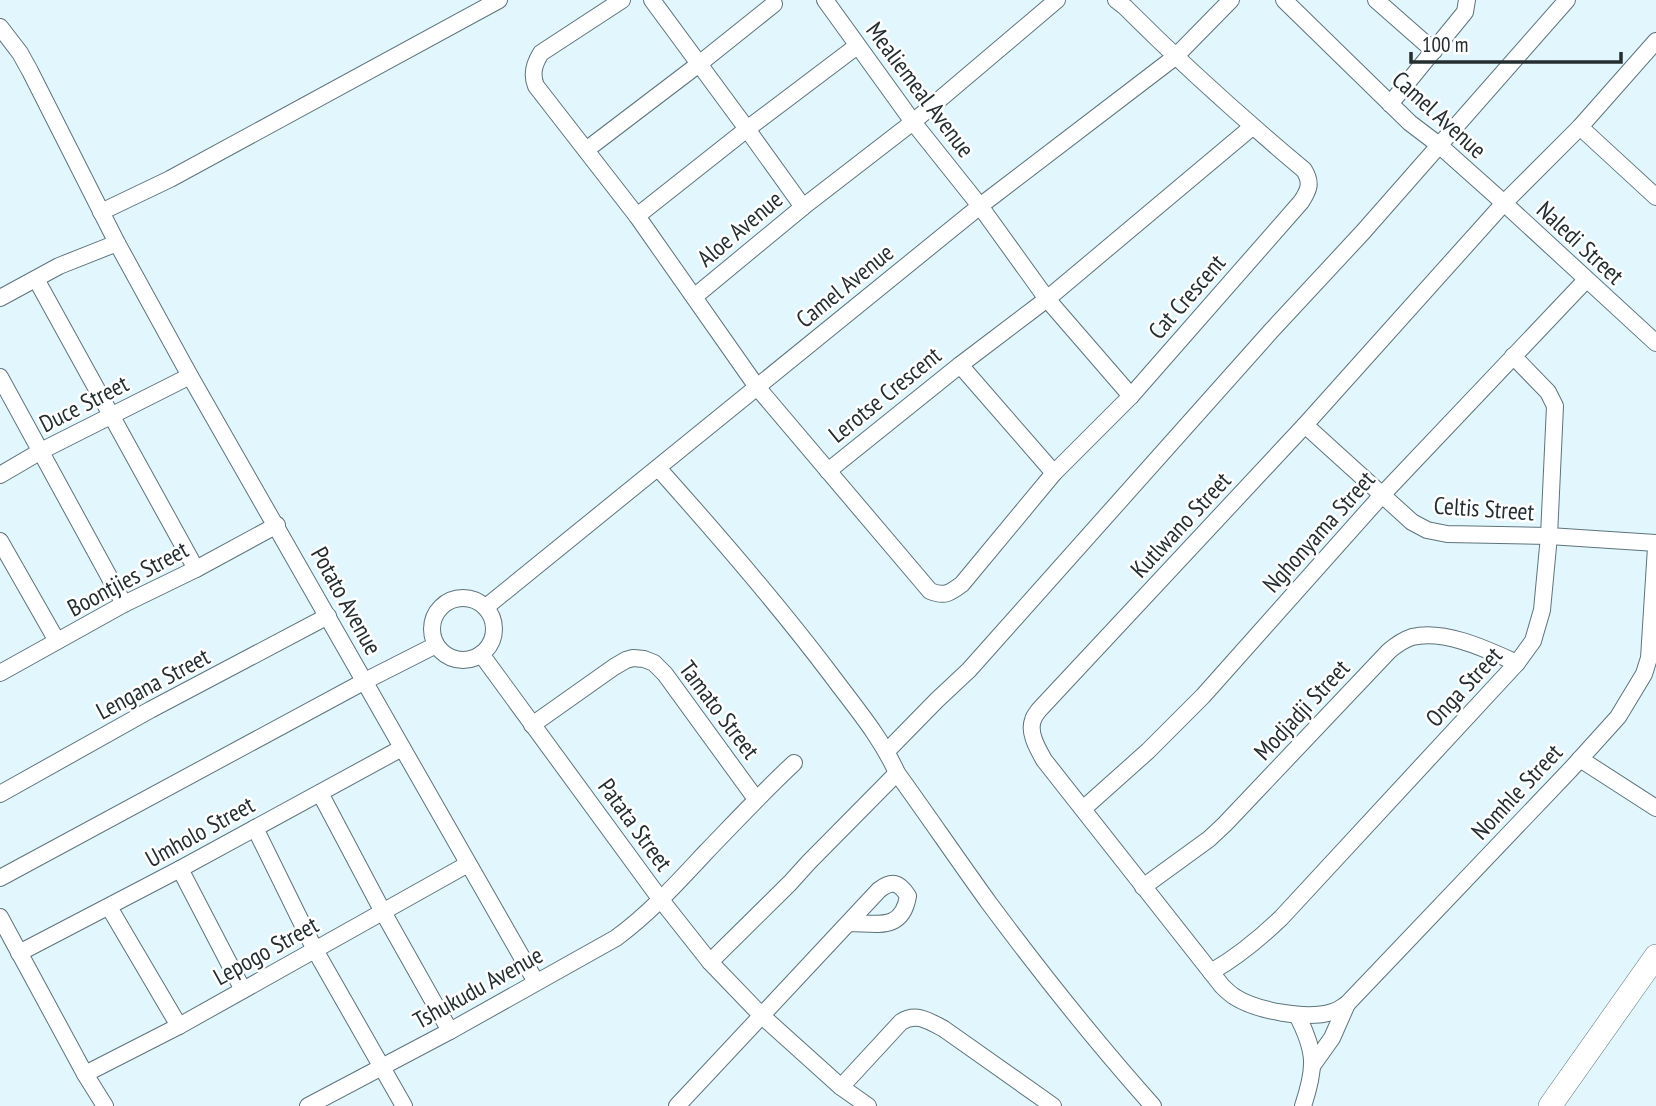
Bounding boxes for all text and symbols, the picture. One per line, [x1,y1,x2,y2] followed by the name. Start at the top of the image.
[859,16,981,163] street label: Mealiemeal Avenue
[1411,21,1621,65] scale bar
[1422,31,1468,58] text: 100 m
[1386,64,1493,165] street label: Camel Avenue
[691,184,789,273] street label: Aloe Avenue
[1530,194,1631,291] street label: Naledi Street
[790,237,900,334] street label: Camel Avenue
[1141,248,1232,345] street label: Cat Crescent
[822,340,948,449] street label: Lerotse Crescent
[34,368,134,439] street label: Duce Street
[1256,464,1382,599] street label: Nghonyama Street
[1124,465,1238,584] street label: Kutlwano Street
[1433,490,1536,527] street label: Celtis Street
[62,534,194,623] street label: Boontjies Street
[304,541,389,660] street label: Potato Avenue
[1419,640,1509,733] street label: Onga Street
[91,641,215,726] street label: Lengana Street
[1247,653,1356,766] street label: Modjadji Street
[672,654,767,765] street label: Tamato Street
[1464,737,1569,846] street label: Nomhle Street
[591,772,680,877] street label: Patata Street
[140,789,260,874] street label: Umholo Street
[208,909,324,992] street label: Lepogo Street
[408,939,548,1036] street label: Tshukudu Avenue

